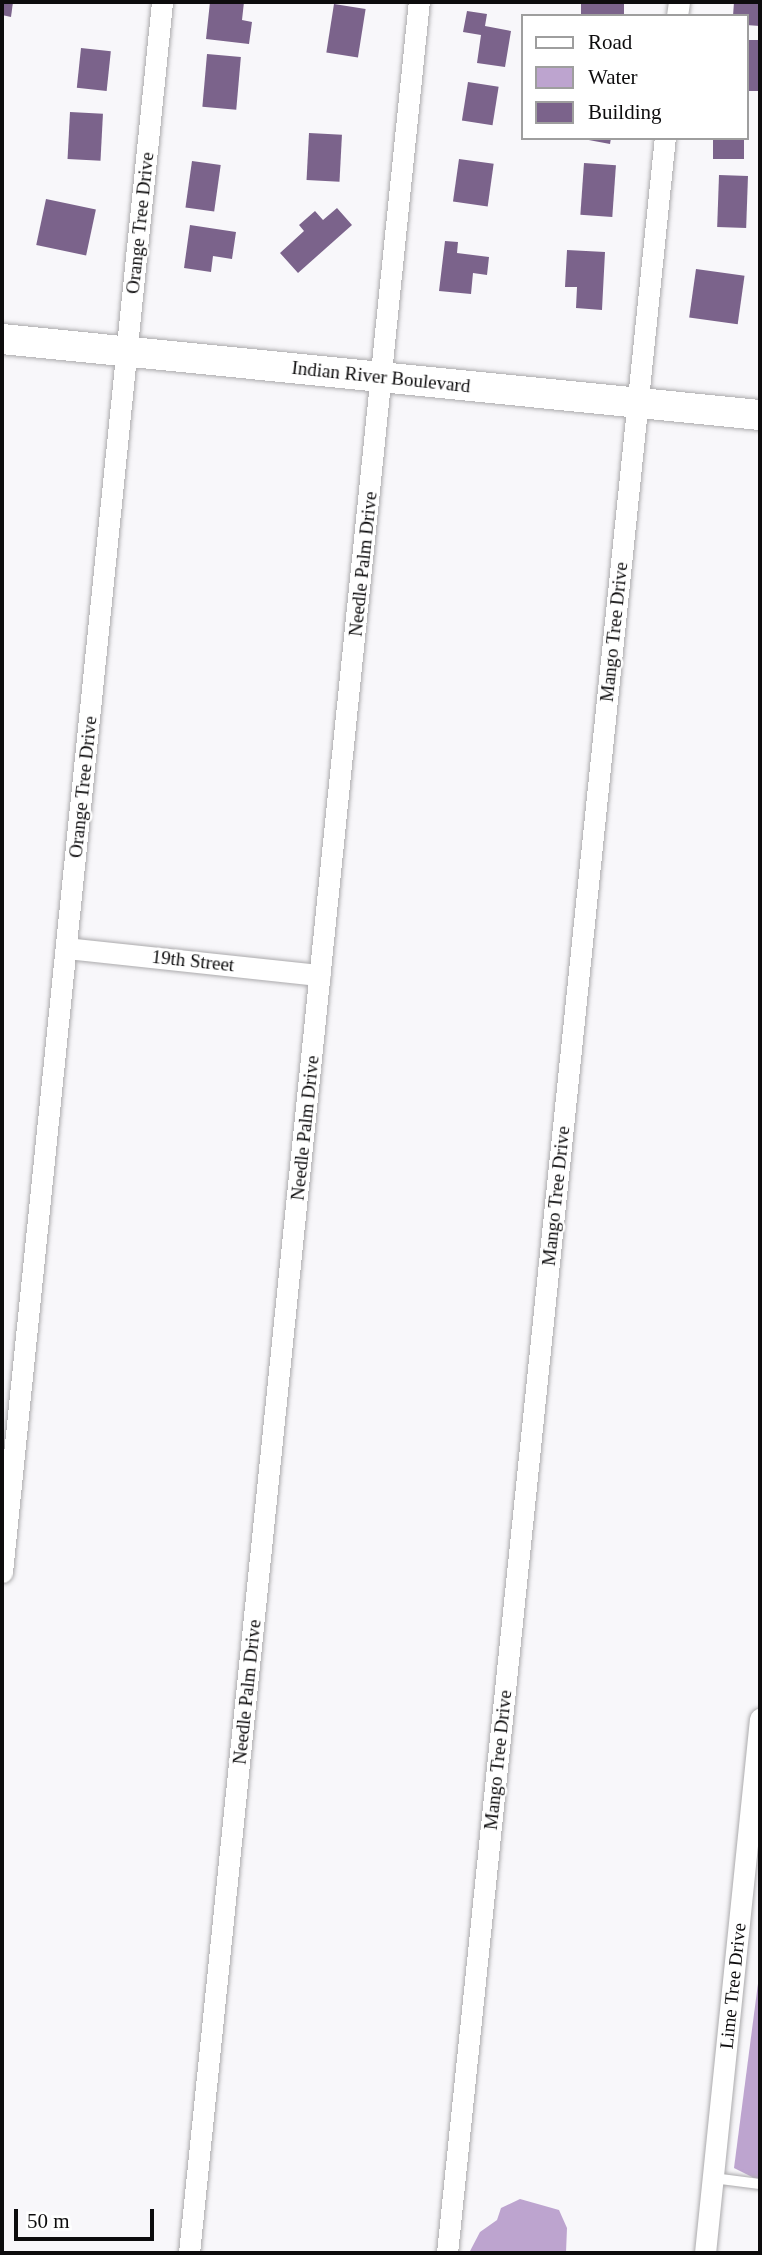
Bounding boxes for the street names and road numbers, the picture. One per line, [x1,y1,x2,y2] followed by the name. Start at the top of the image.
[121,151,159,295] street label: Orange Tree Drive
[291,356,471,398] street label: Indian River Boulevard
[344,490,382,638] street label: Needle Palm Drive
[595,561,633,703] street label: Mango Tree Drive
[64,715,102,859] street label: Orange Tree Drive
[151,945,235,977] street label: 19th Street
[286,1054,324,1202] street label: Needle Palm Drive
[537,1125,575,1267] street label: Mango Tree Drive
[228,1618,266,1766] street label: Needle Palm Drive
[479,1689,517,1831] street label: Mango Tree Drive
[715,1922,751,2050] street label: Lime Tree Drive

